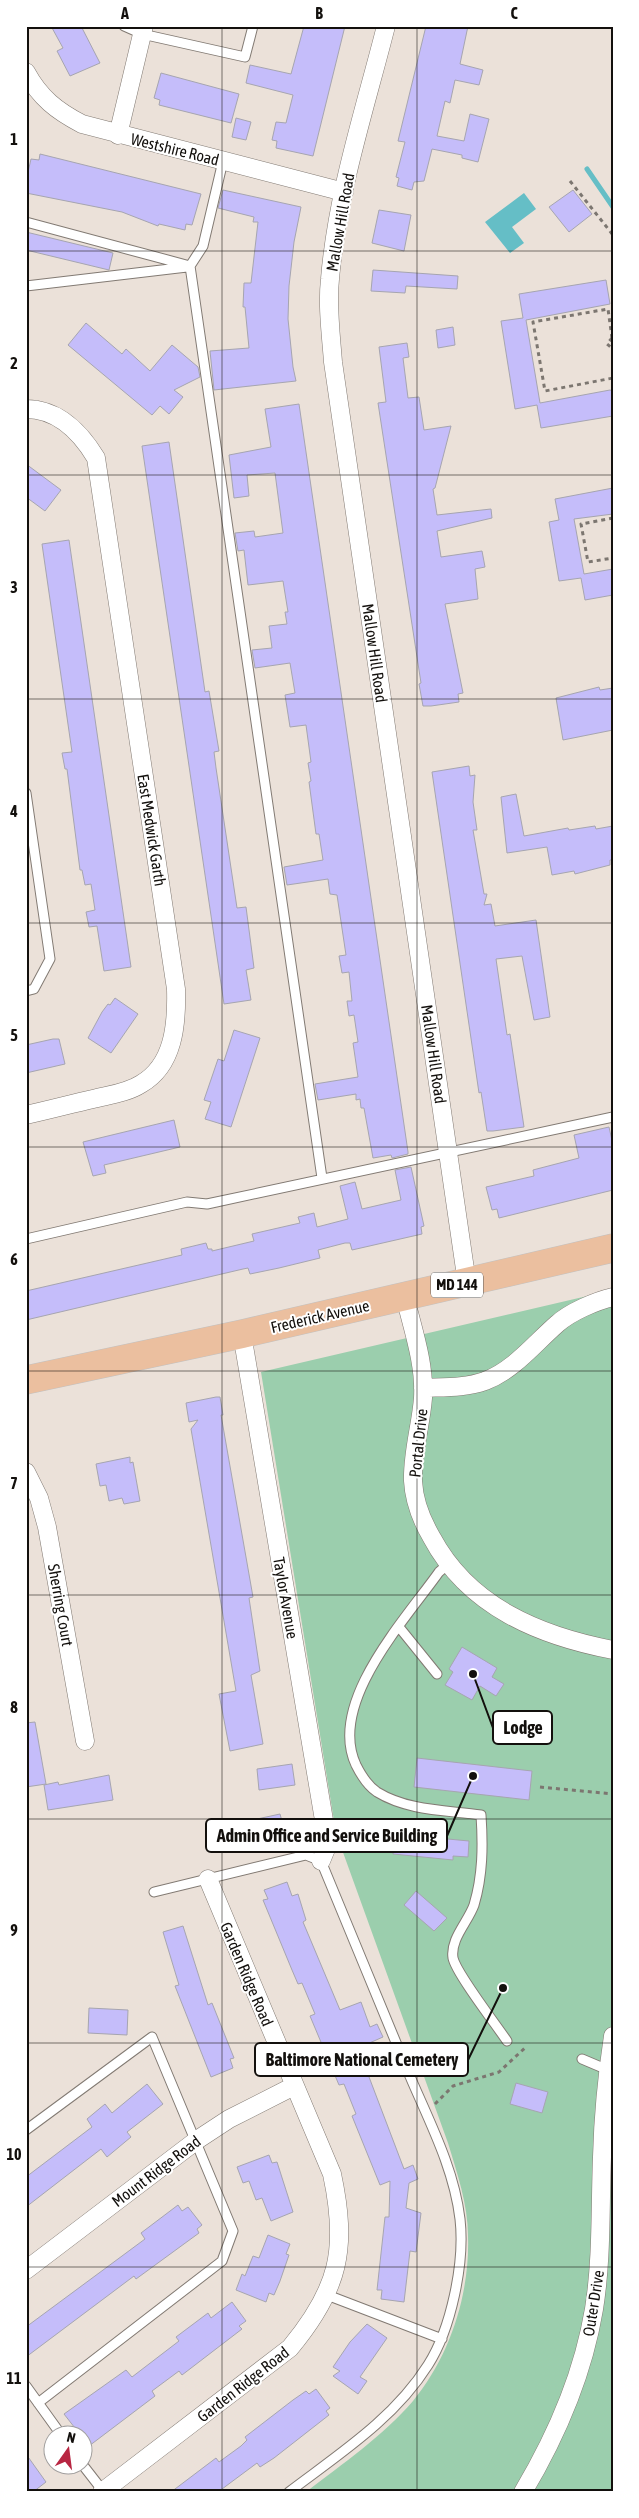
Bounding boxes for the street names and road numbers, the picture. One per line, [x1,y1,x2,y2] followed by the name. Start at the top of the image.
[129,129,221,169] street label: Westshire Road
[322,171,358,273] street label: Mallow Hill Road
[359,602,391,704] street label: Mallow Hill Road
[134,773,170,887] street label: East Medwick Garth
[418,1003,450,1105] street label: Mallow Hill Road
[431,1272,483,1298] road number: MD 144
[269,1296,371,1336] street label: Frederick Avenue
[405,1408,431,1478] street label: Portal Drive
[269,1556,302,1640] street label: Taylor Avenue
[44,1562,77,1648] street label: Sherring Court
[216,1919,277,2029] street label: Garden Ridge Road
[108,2132,204,2211] street label: Mount Ridge Road
[579,2269,607,2337] street label: Outer Drive
[194,2343,293,2426] street label: Garden Ridge Road

